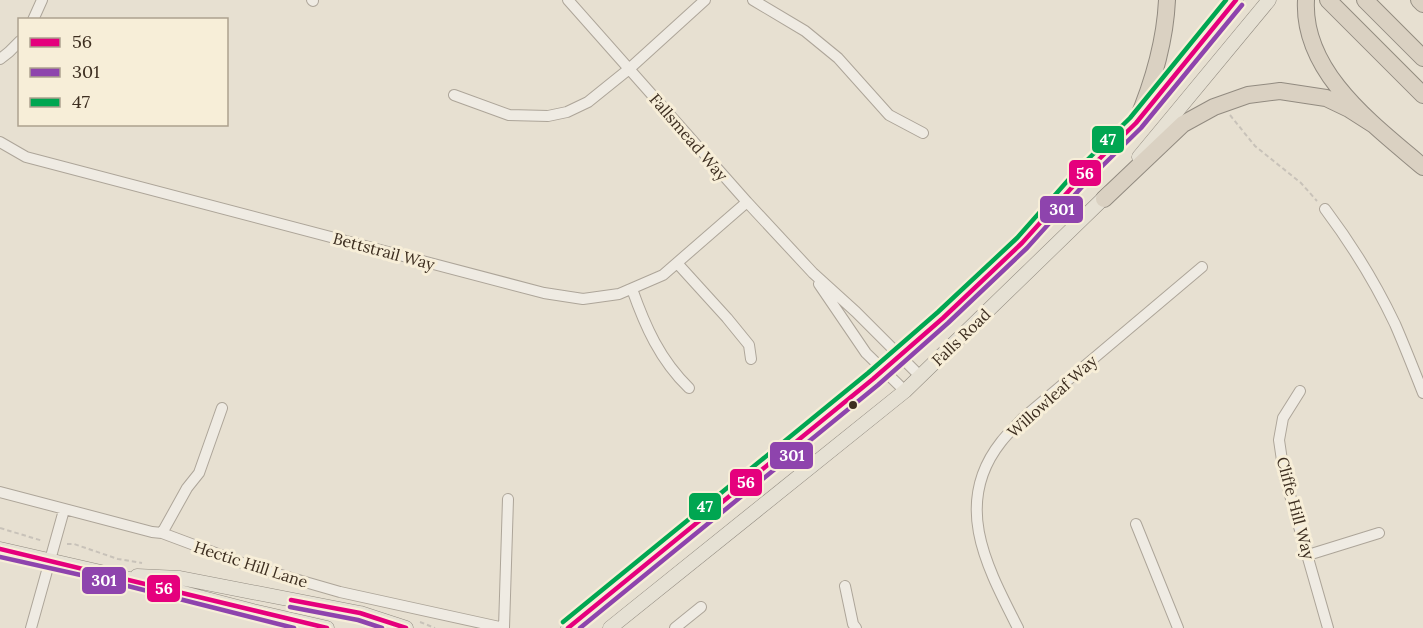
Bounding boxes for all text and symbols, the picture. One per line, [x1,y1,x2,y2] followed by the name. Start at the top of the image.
[18,18,228,126] legend
[72,30,92,53] text: 56
[72,60,100,83] text: 301
[646,89,733,185] street label: Fallsmead Way
[72,90,90,113] text: 47
[1091,125,1125,154] line badge: 47
[1100,129,1117,149] text: 47
[1068,159,1102,187] line badge: 56
[1076,163,1094,183] text: 56
[1039,195,1084,224] line badge: 301
[1049,199,1075,219] text: 301
[331,228,438,274] street label: Bettstrail Way
[927,304,995,370] street label: Falls Road
[1003,350,1101,441] street label: Willowleaf Way
[847,399,859,411] unlabelled marker
[769,441,814,470] line badge: 301
[779,445,805,465] text: 301
[1273,454,1319,562] street label: Cliffe Hill Way
[729,468,763,497] line badge: 56
[737,472,755,492] text: 56
[688,492,722,521] line badge: 47
[697,496,714,516] text: 47
[192,536,311,592] street label: Hectic Hill Lane
[81,566,127,595] line badge: 301
[91,570,117,590] text: 301
[146,574,181,603] line badge: 56
[155,578,173,598] text: 56

